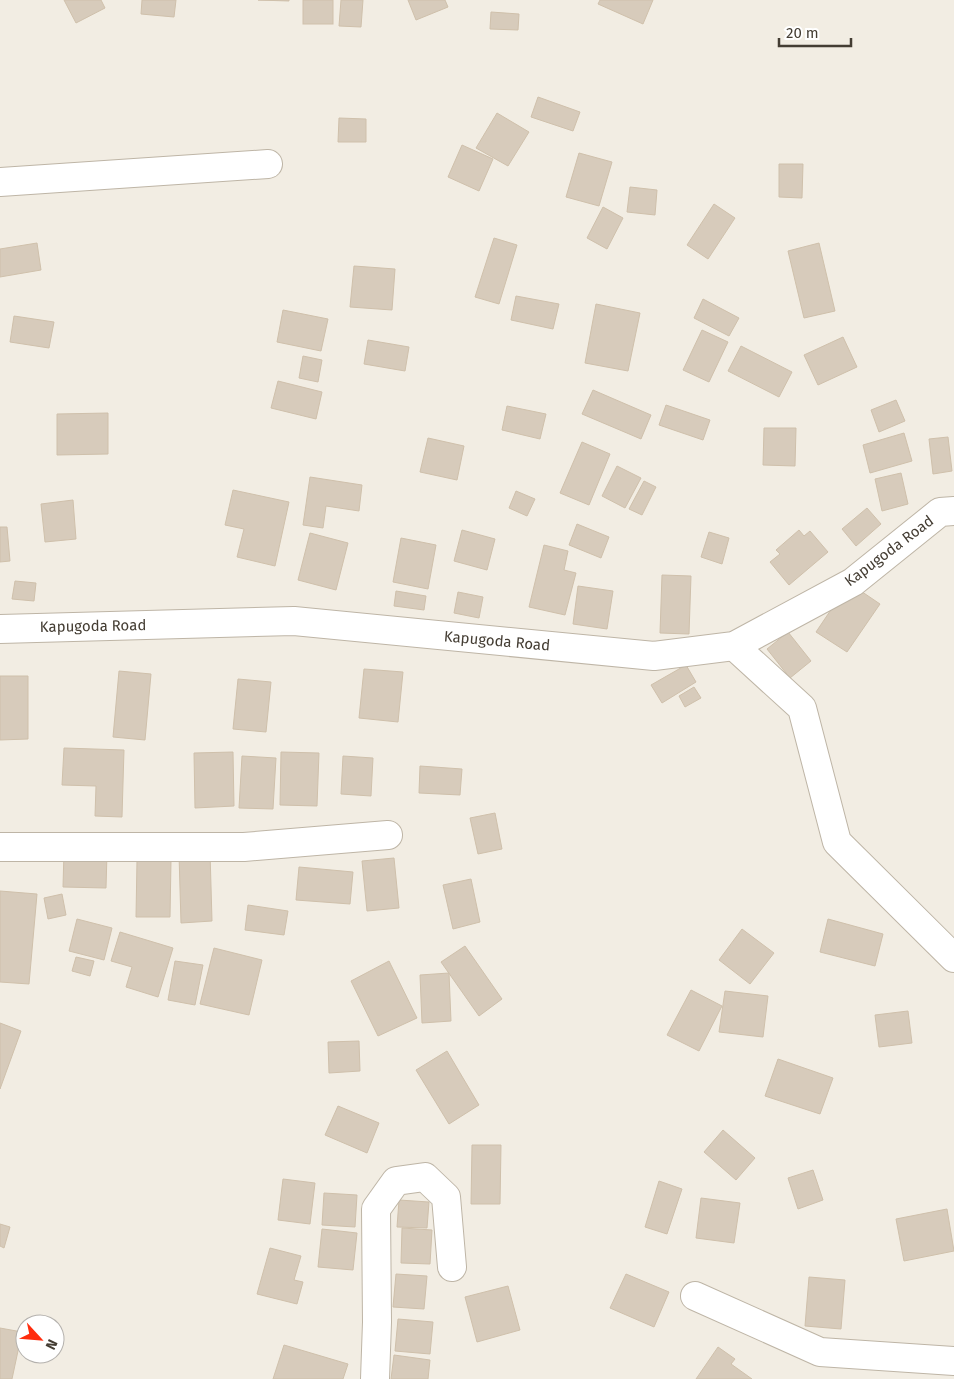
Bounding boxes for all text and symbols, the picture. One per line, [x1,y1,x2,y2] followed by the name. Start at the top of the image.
[779,15,852,47] scale bar
[786,24,819,42] text: 20 m
[841,512,937,590] street label: Kapugoda Road
[40,616,146,636] street label: Kapugoda Road
[443,627,551,655] street label: Kapugoda Road
[15,1314,65,1364] north arrow
[42,1337,61,1352] text: N

